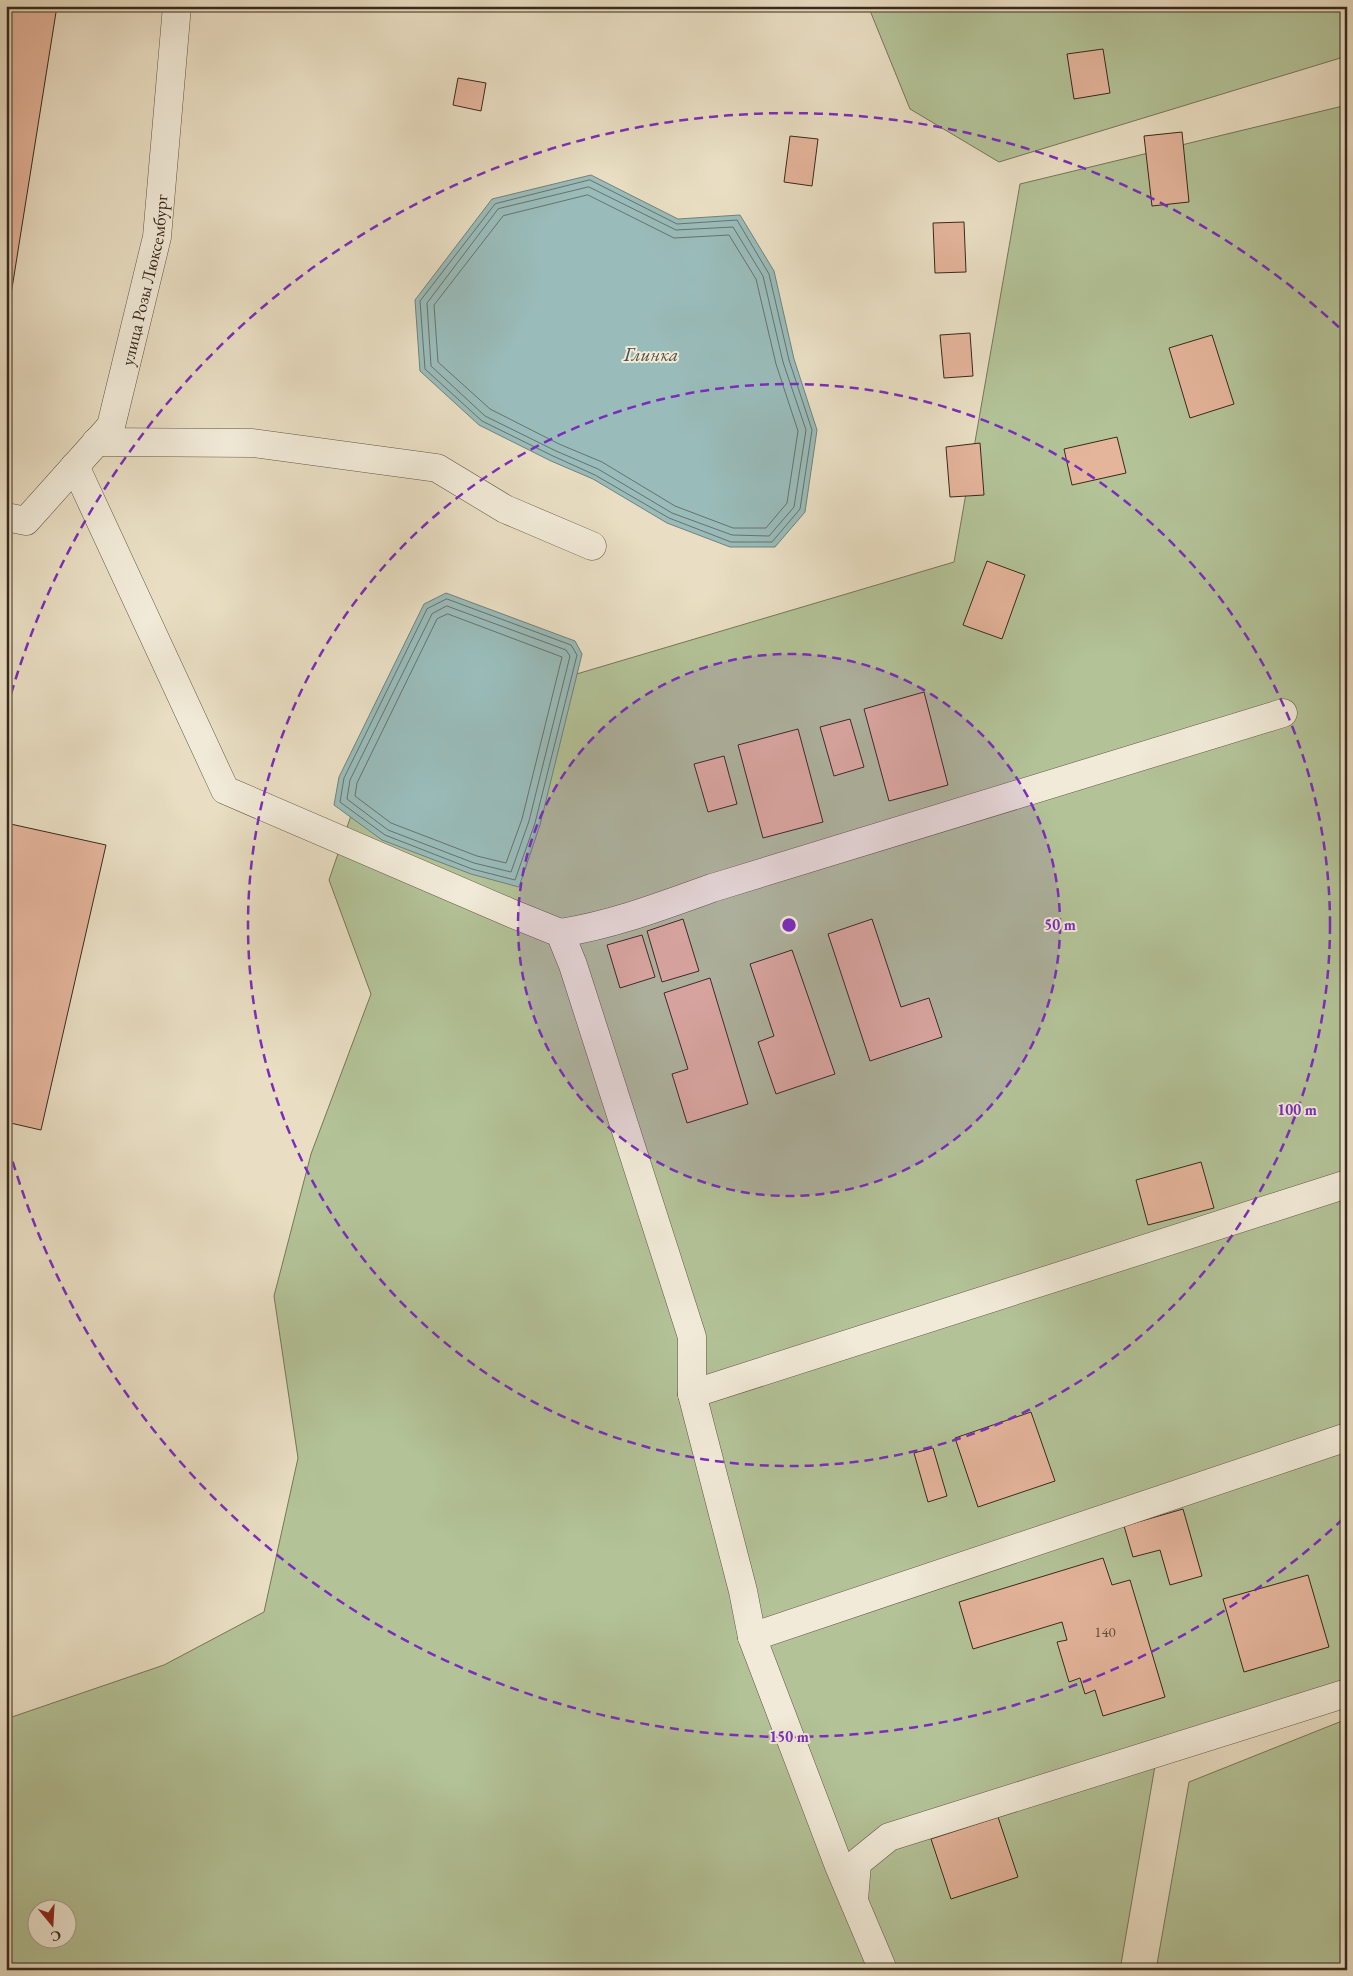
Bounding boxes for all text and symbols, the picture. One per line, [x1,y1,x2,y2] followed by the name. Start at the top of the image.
[115,193,172,368] street label: улица Розы Люксембург
[623,342,678,367] water label: Глинка
[1044,915,1076,934] text: 50 m
[780,916,798,934] centre of rings
[1277,1100,1317,1119] text: 100 m
[1094,1622,1116,1641] house number: 140
[769,1727,809,1746] text: 150 m
[28,1898,78,1948] north arrow
[48,1926,64,1946] text: С

